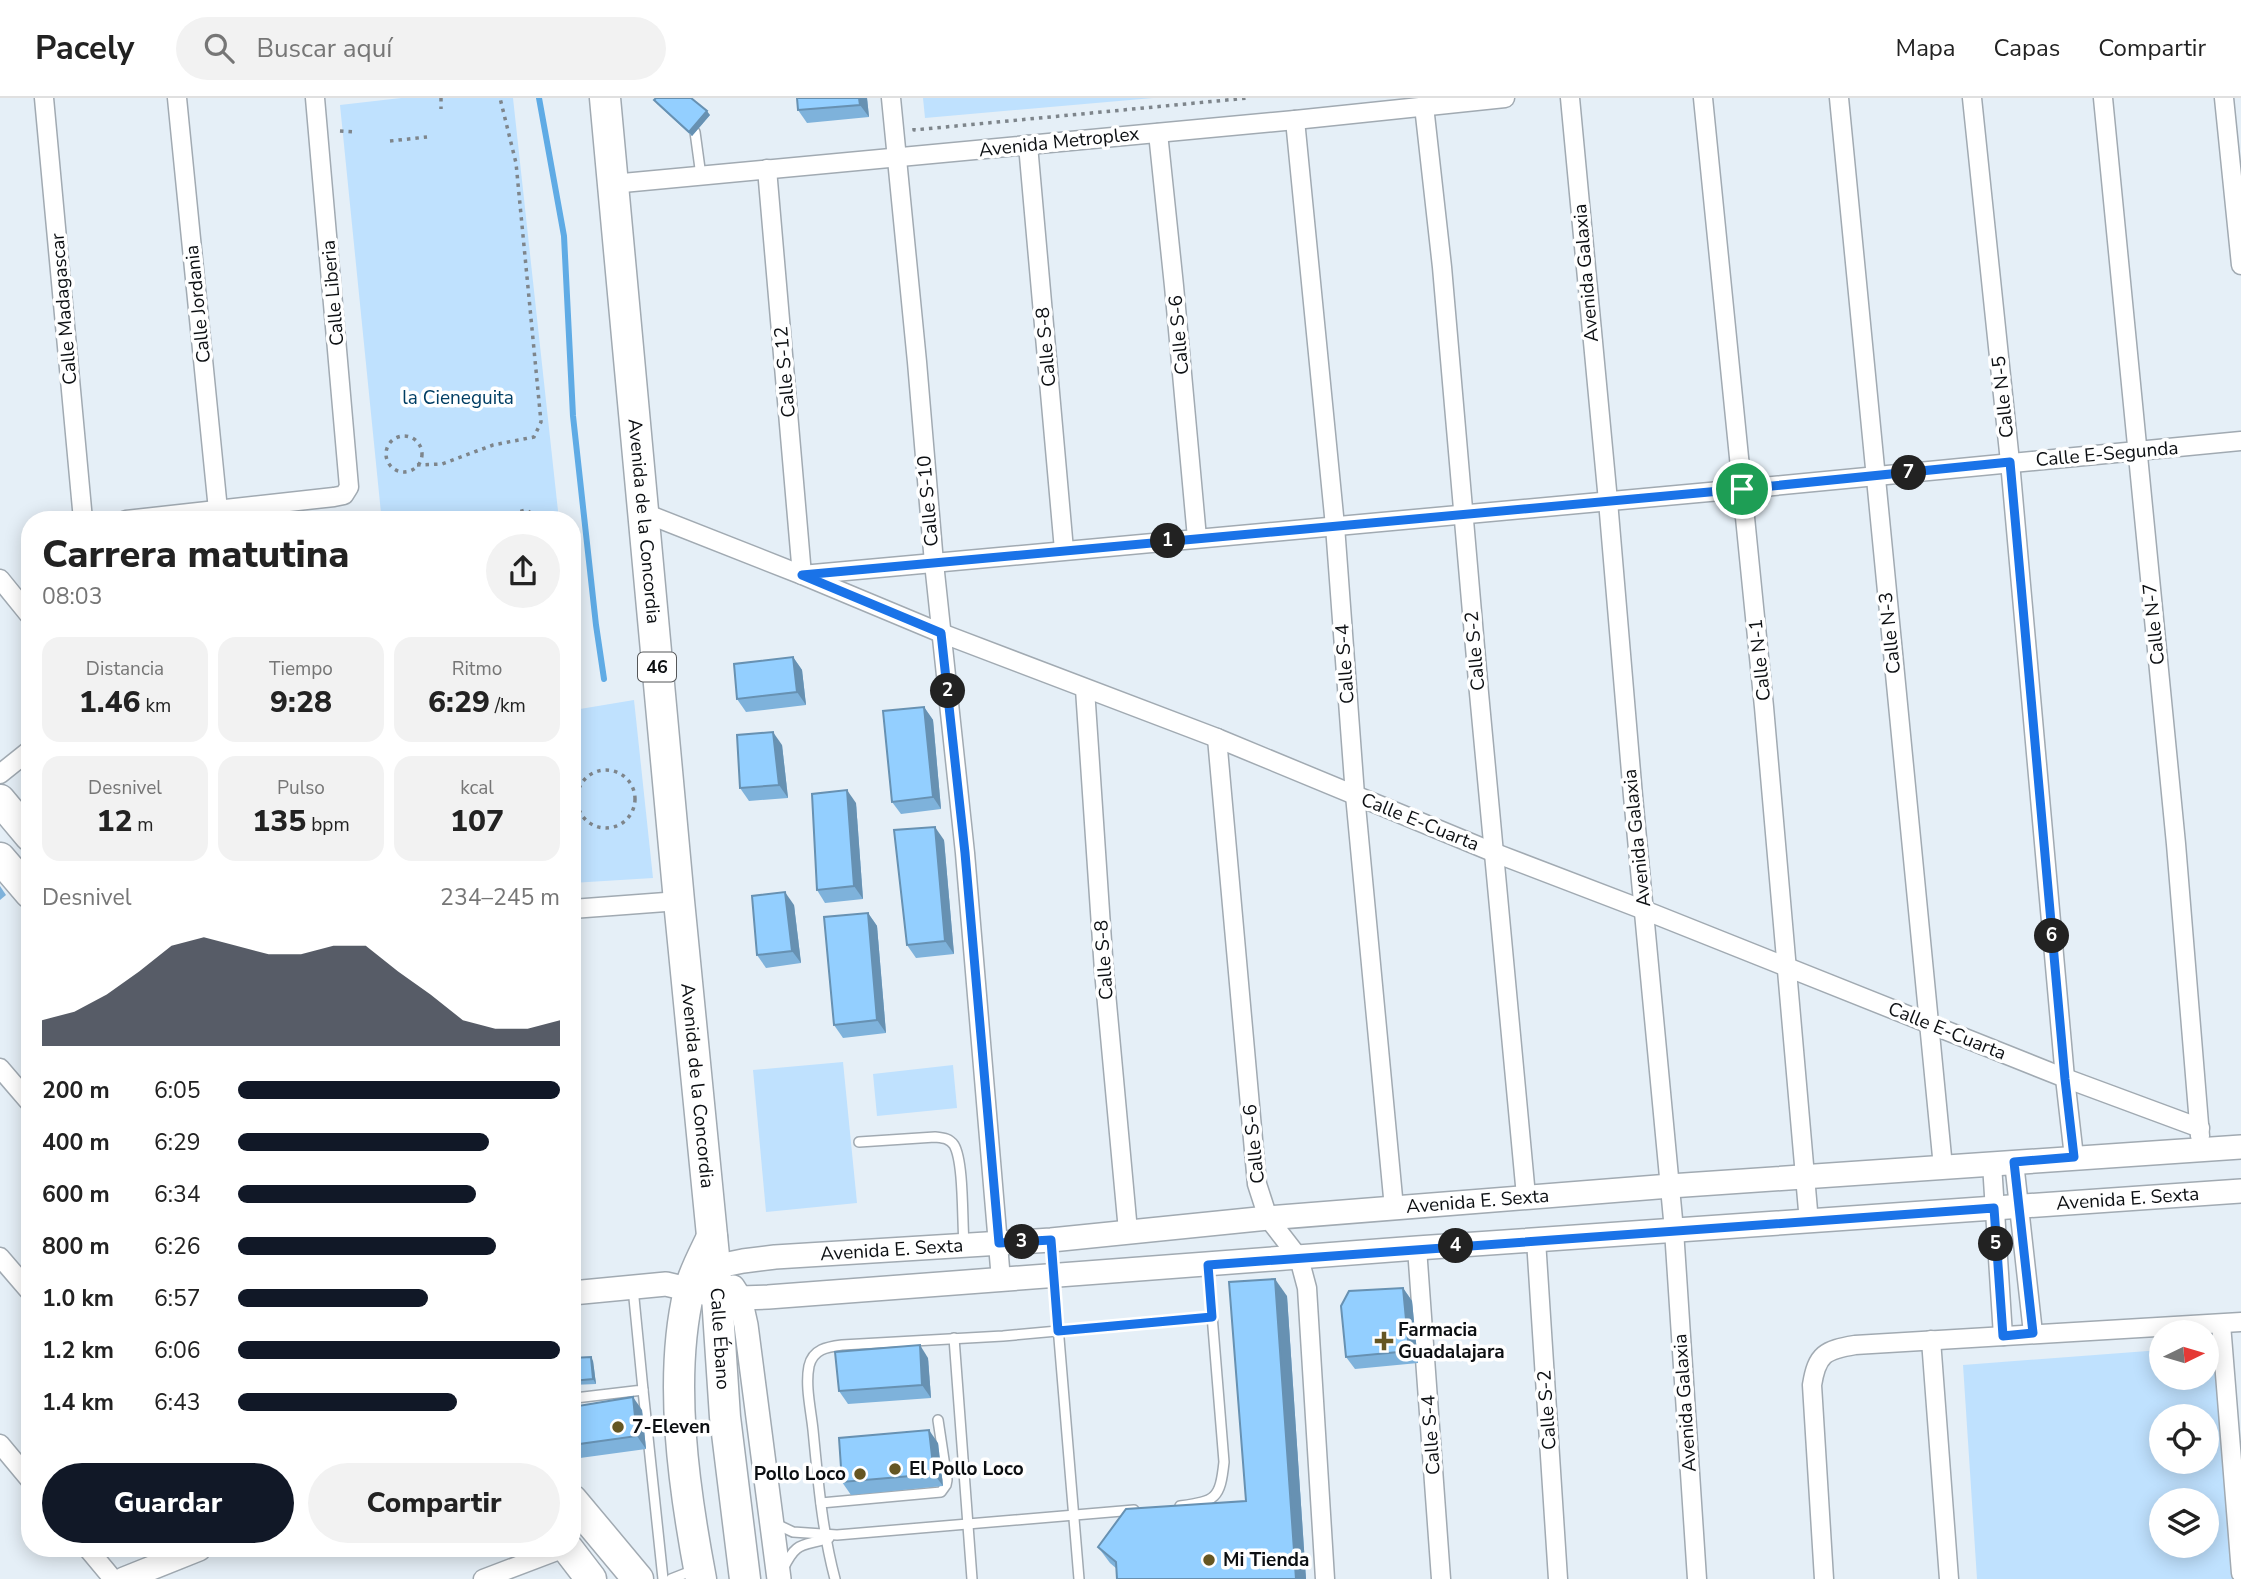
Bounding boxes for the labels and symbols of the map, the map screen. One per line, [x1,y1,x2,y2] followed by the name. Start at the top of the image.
[977,121,1141,163] street label: Avenida Metroplex
[1567,203,1605,343] street label: Avenida Galaxia
[44,232,84,386] street label: Calle Madagascar
[315,239,351,347] street label: Calle Liberia
[179,244,217,364] street label: Calle Jordania
[1163,294,1195,376] street label: Calle S-6
[1030,306,1062,388] street label: Calle S-8
[768,325,802,419] street label: Calle S-12
[1986,355,2020,439] street label: Calle N-5
[402,385,514,411] park label: la Cieneguita
[622,417,666,625] street label: Avenida de la Concordia
[2035,435,2179,473] street label: Calle E-Segunda
[911,454,945,548] street label: Calle S-10
[1892,456,1926,490] pin: 7
[1712,459,1772,519] pin
[1150,524,1186,558] pin: 1
[2137,582,2171,666] street label: Calle N-7
[1873,591,1907,675] street label: Calle N-3
[1459,610,1491,692] street label: Calle S-2
[1743,618,1777,702] street label: Calle N-1
[1329,623,1361,705] street label: Calle S-4
[638,652,676,682] road number: 46
[930,674,965,708] pin: 2
[1617,768,1657,908] street label: Avenida Galaxia
[1357,787,1483,857] street label: Calle E-Cuarta
[2035,918,2070,954] pin: 6
[1088,919,1120,1001] street label: Calle S-8
[674,982,720,1189] street label: Avenida de la Concordia
[1884,996,2010,1066] street label: Calle E-Cuarta
[1237,1103,1271,1185] street label: Calle S-6
[2055,1181,2200,1217] street label: Avenida E. Sexta
[1405,1183,1550,1220] street label: Avenida E. Sexta
[1004,1224,1040,1260] pin: 3
[1979,1226,2014,1262] pin: 5
[1438,1228,1474,1264] pin: 4
[819,1232,964,1267] street label: Avenida E. Sexta
[703,1287,736,1391] street label: Calle Ébano
[1398,1317,1505,1365] place label: Farmacia Guadalajara
[2149,1320,2219,1390] north arrow
[1376,1333,1392,1349] marker: Farmacia Guadalajara
[1667,1333,1703,1473] street label: Avenida Galaxia
[1531,1369,1563,1451] street label: Calle S-2
[1415,1394,1447,1476] street label: Calle S-4
[632,1414,710,1440] place label: 7-Eleven
[610,1419,626,1435] marker: 7-Eleven
[909,1456,1024,1482] place label: El Pollo Loco
[754,1461,846,1487] place label: Pollo Loco
[887,1461,903,1477] marker: El Pollo Loco
[852,1466,868,1482] marker: Pollo Loco
[1223,1547,1309,1573] place label: Mi Tienda
[1201,1552,1217,1568] marker: Mi Tienda

